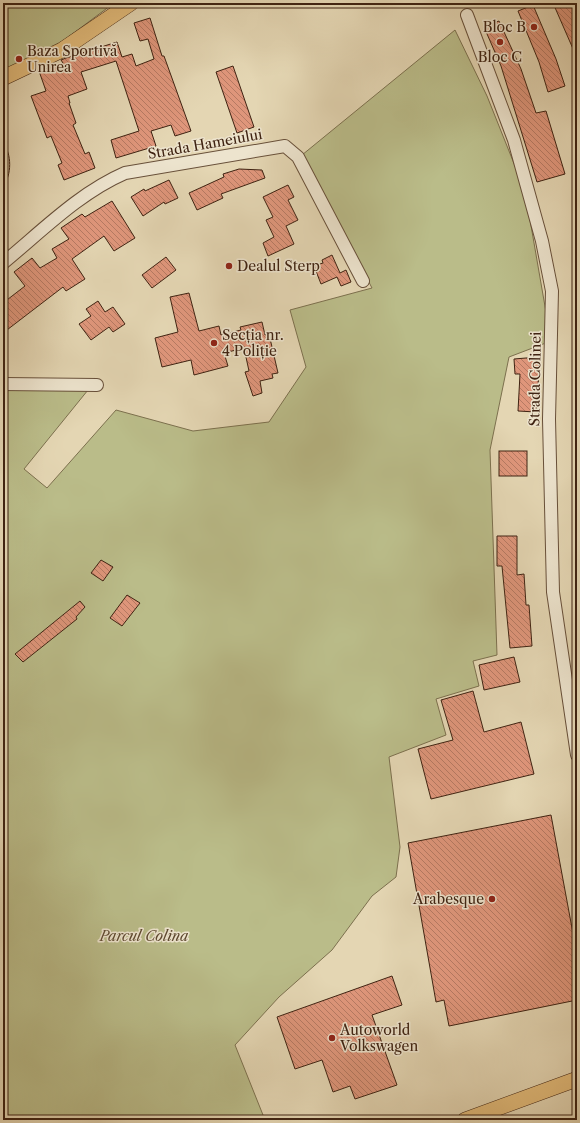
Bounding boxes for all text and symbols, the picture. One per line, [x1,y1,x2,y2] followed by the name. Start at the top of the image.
[483,18,526,36] place label: Bloc B
[529,22,539,32] marker: Bloc B
[495,37,505,47] marker: Bloc C
[27,42,118,76] place label: Baza Sportivă Unirea
[478,48,522,66] place label: Bloc C
[14,54,24,64] marker: Baza Sportivă Unirea
[146,125,264,163] street label: Strada Hameiului
[237,257,320,275] place label: Dealul Sterp
[224,261,234,271] marker: Dealul Sterp
[222,326,284,360] place label: Secția nr. 4 Poliție
[525,331,545,427] street label: Strada Colinei
[209,338,219,348] marker: Secția nr. 4 Poliție
[412,890,484,908] place label: Arabesque
[487,894,497,904] marker: Arabesque
[99,927,189,945] park label: Parcul Colina
[339,1021,418,1055] place label: Autoworld Volkswagen
[327,1033,337,1043] marker: Autoworld Volkswagen

